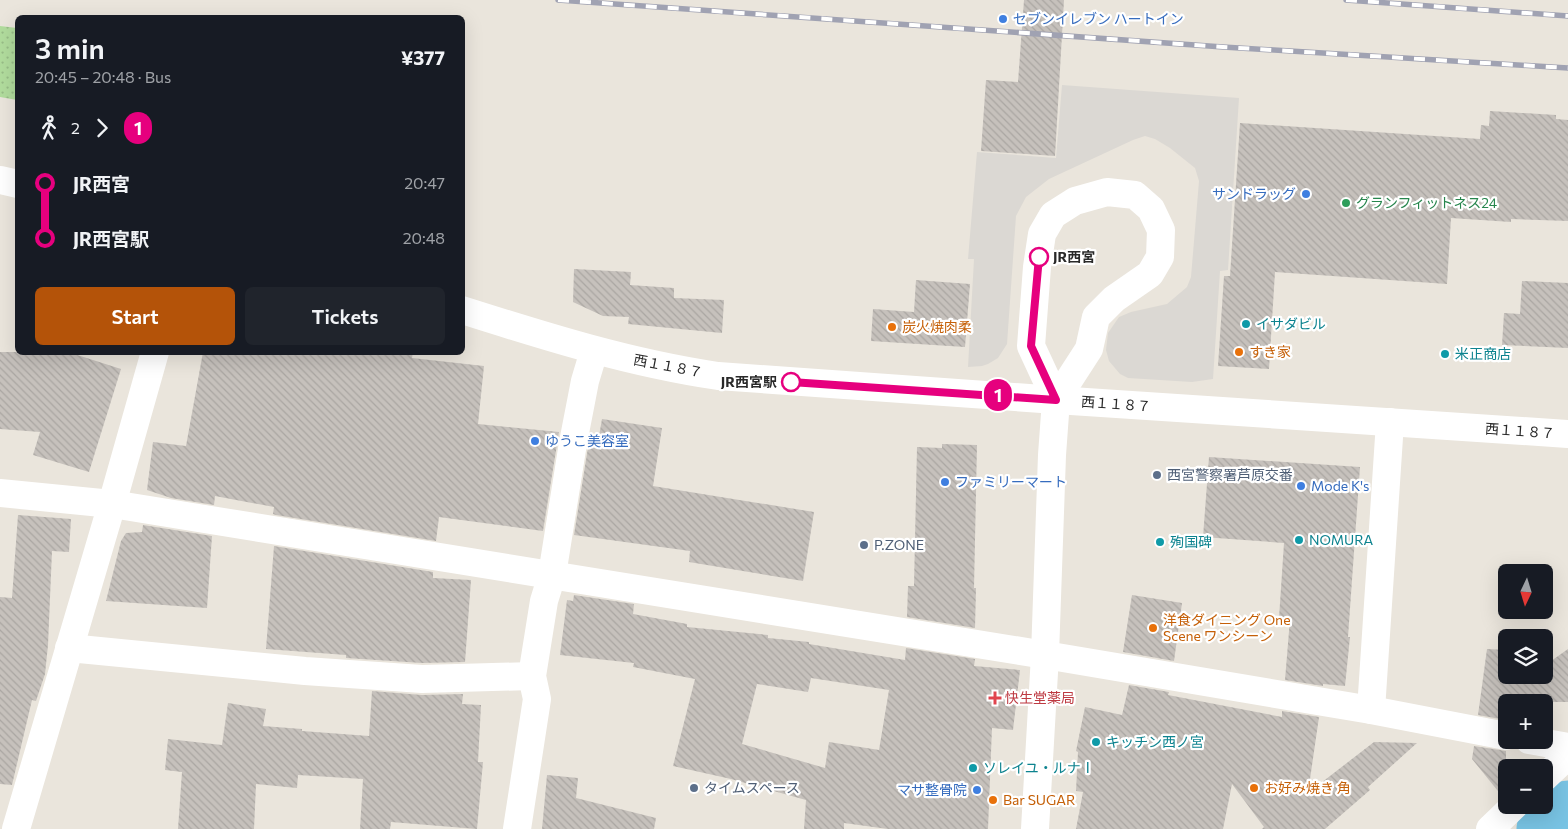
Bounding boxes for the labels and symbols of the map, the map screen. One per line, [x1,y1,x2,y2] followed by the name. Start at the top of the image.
[1013,10,1184,27] place label: セブンイレブン ハートイン
[997,13,1009,25] marker: セブンイレブン ハートイン
[1212,185,1296,202] place label: サンドラッグ
[1300,188,1312,200] marker: サンドラッグ
[1356,194,1498,211] place label: グランフィットネス24
[1340,197,1352,209] marker: グランフィットネス24
[1029,247,1049,267] marker: JR西宮
[1053,248,1095,265] place label: JR西宮
[1256,315,1326,332] place label: イサダビル
[902,318,972,335] place label: 炭火焼肉柔
[1240,318,1252,330] marker: イサダビル
[886,321,898,333] marker: 炭火焼肉柔
[1249,343,1291,360] place label: すき家
[1455,345,1511,362] place label: 米正商店
[1233,346,1245,358] marker: すき家
[1439,348,1451,360] marker: 米正商店
[632,350,704,381] street label: 西１１８７
[781,372,801,392] marker: JR西宮駅
[721,373,777,390] place label: JR西宮駅
[982,379,1014,411] line badge: 1
[1081,393,1152,414] street label: 西１１８７
[1485,420,1556,441] street label: 西１１８７
[545,432,629,449] place label: ゆうこ美容室
[529,435,541,447] marker: ゆうこ美容室
[1167,466,1293,483] place label: 西宮警察署芦原交番
[1151,469,1163,481] marker: 西宮警察署芦原交番
[955,473,1067,490] place label: ファミリーマート
[939,476,951,488] marker: ファミリーマート
[1311,477,1369,494] place label: Mode K's
[1295,480,1307,492] marker: Mode K's
[1309,531,1374,548] place label: NOMURA
[1170,533,1212,550] place label: 殉国碑
[1293,534,1305,546] marker: NOMURA
[874,536,924,553] place label: P.ZONE
[1154,536,1166,548] marker: 殉国碑
[858,539,870,551] marker: P.ZONE
[1498,564,1552,619] north arrow
[1163,611,1291,644] place label: 洋食ダイニング One Scene ワンシーン
[1147,622,1159,634] marker: 洋食ダイニング One Scene ワンシーン
[1005,689,1075,706] place label: 快生堂薬局
[989,692,1001,704] marker: 快生堂薬局
[1106,733,1204,750] place label: キッチン西ノ宮
[1090,736,1102,748] marker: キッチン西ノ宮
[983,759,1095,776] place label: ソレイユ・ルナⅠ
[967,762,979,774] marker: ソレイユ・ルナⅠ
[704,779,800,796] place label: タイムスペース
[1264,779,1351,796] place label: お好み焼き 角
[897,781,967,798] place label: マサ整骨院
[688,782,700,794] marker: タイムスペース
[1248,782,1260,794] marker: お好み焼き 角
[971,784,983,796] marker: マサ整骨院
[1003,791,1075,808] place label: Bar SUGAR
[987,794,999,806] marker: Bar SUGAR

